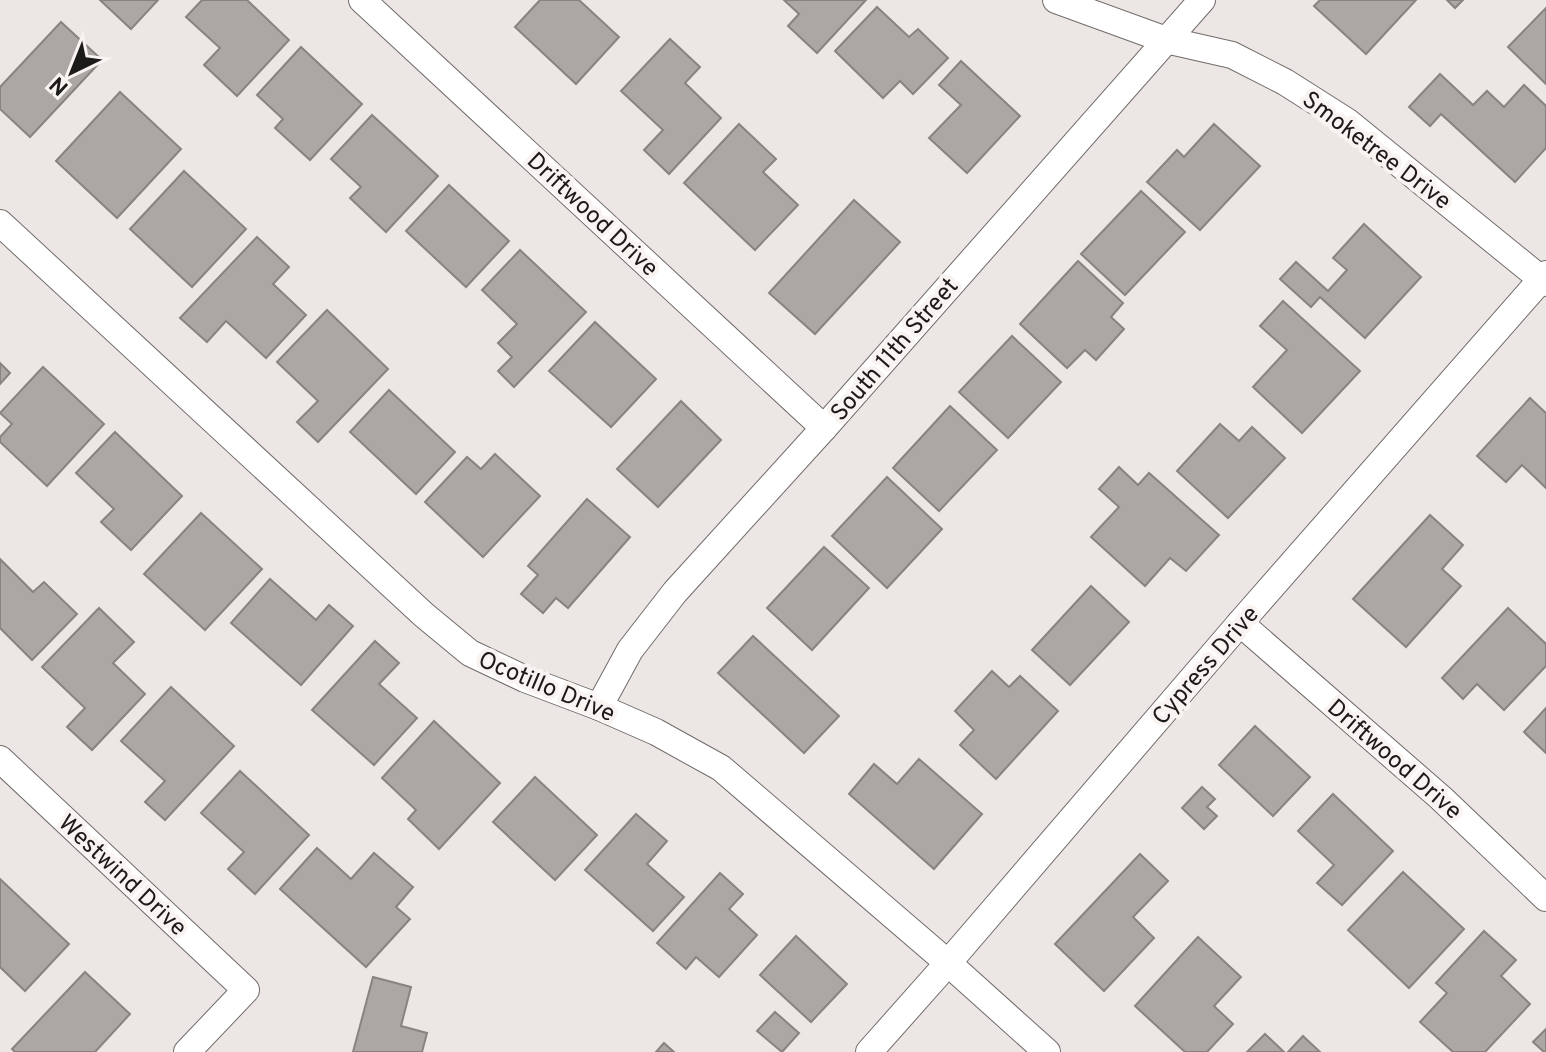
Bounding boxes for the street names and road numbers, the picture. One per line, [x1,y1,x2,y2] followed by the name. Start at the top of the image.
[1295,86,1456,217] street label: Smoketree Drive
[520,147,664,284] street label: Driftwood Drive
[825,272,966,428] street label: South 11th Street
[1147,601,1266,732] street label: Cypress Drive
[473,646,619,730] street label: Ocotillo Drive
[1320,694,1467,827] street label: Driftwood Drive
[51,809,192,944] street label: Westwind Drive

